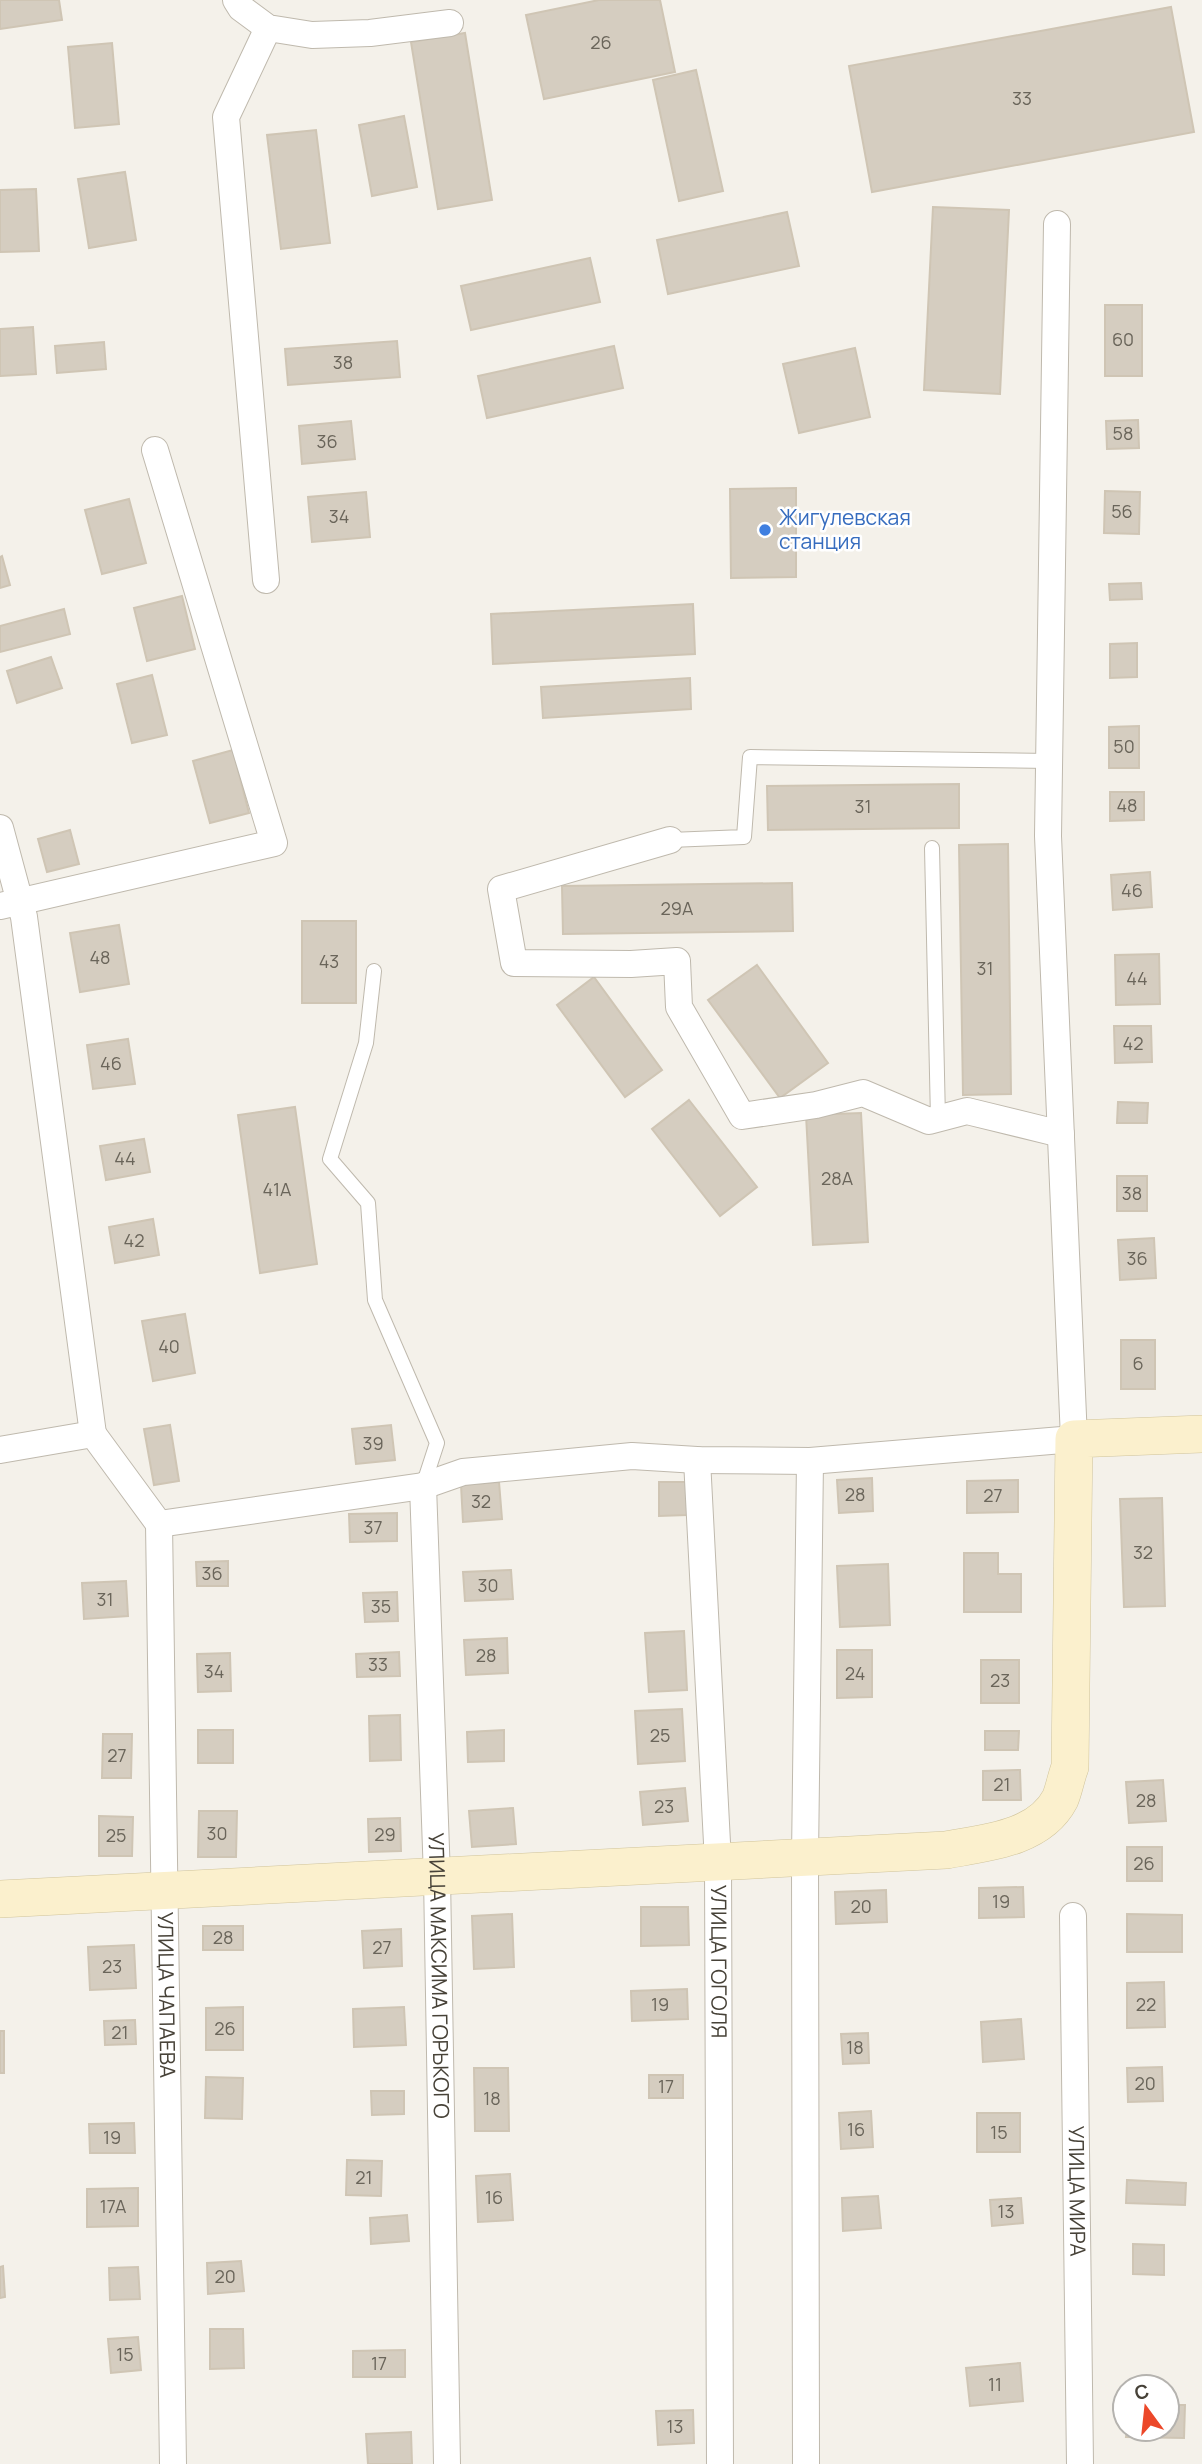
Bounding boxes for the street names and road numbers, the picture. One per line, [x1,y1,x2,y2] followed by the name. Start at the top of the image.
[422,1832,456,2119] street label: УЛИЦА МАКСИМА ГОРЬКОГО
[705,1885,734,2038] street label: УЛИЦА ГОГОЛЯ
[152,1912,182,2078] street label: УЛИЦА ЧАПАЕВА
[1063,2125,1092,2257] street label: УЛИЦА МИРА

